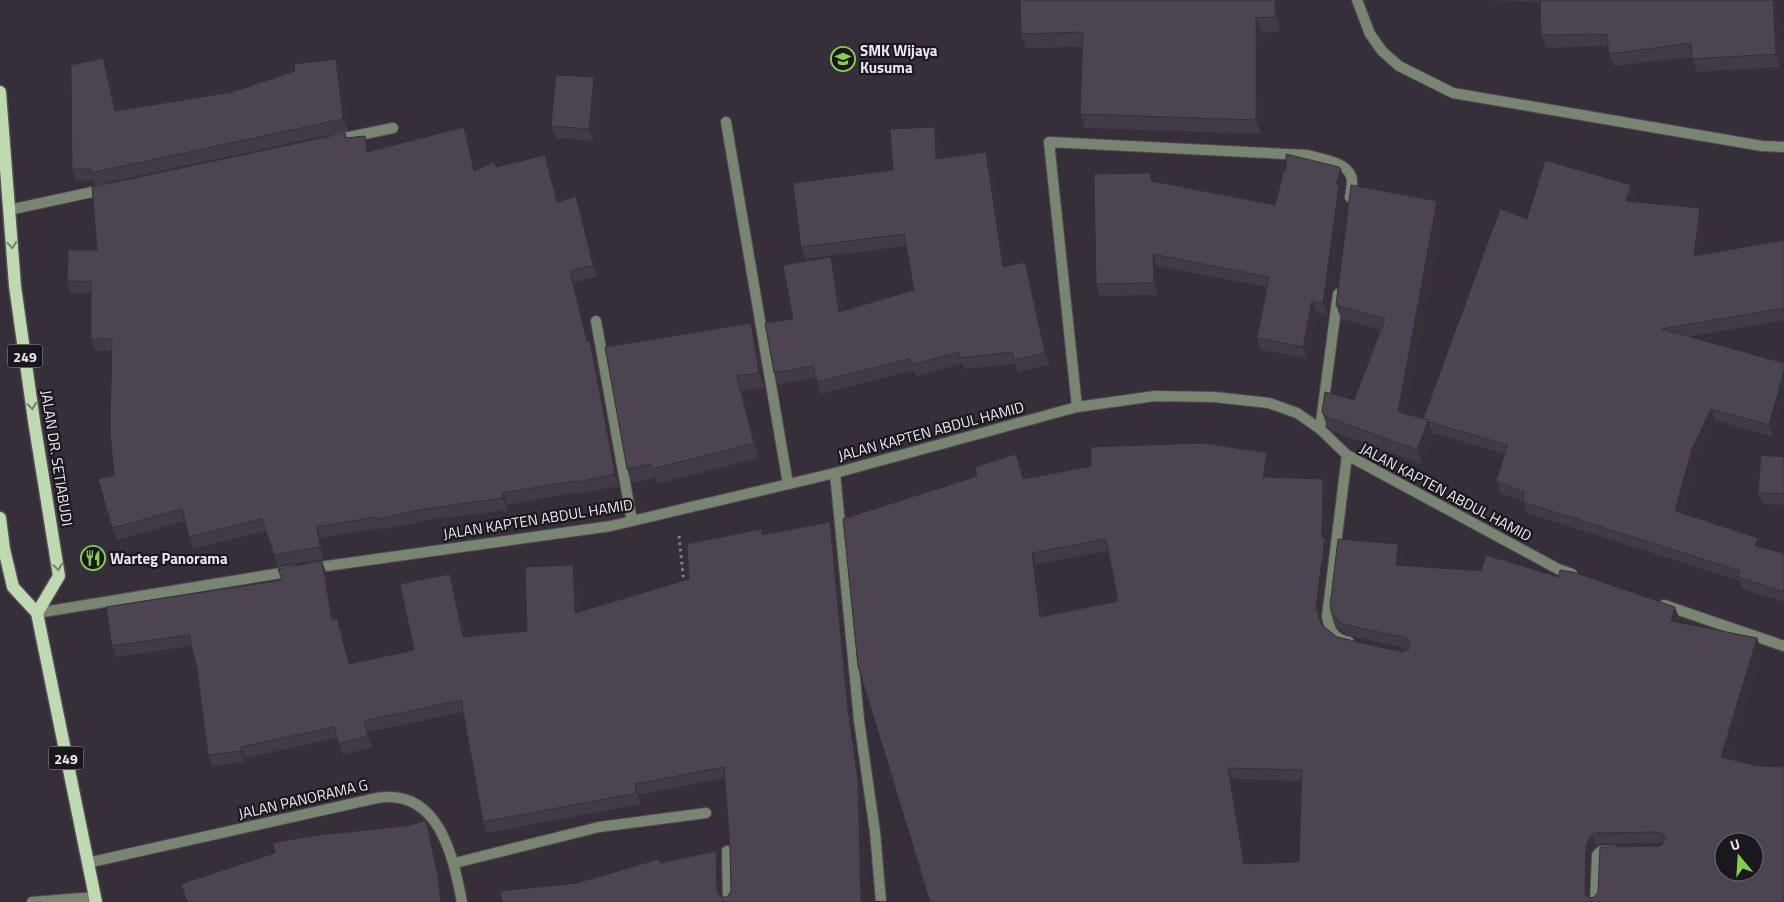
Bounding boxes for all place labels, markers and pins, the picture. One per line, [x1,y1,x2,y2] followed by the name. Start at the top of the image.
[860,39,938,79] place label: SMK Wijaya Kusuma
[830,46,856,72] school or university icon: SMK Wijaya Kusuma
[80,545,106,571] restaurant icon: Warteg Panorama
[110,547,228,570] place label: Warteg Panorama

